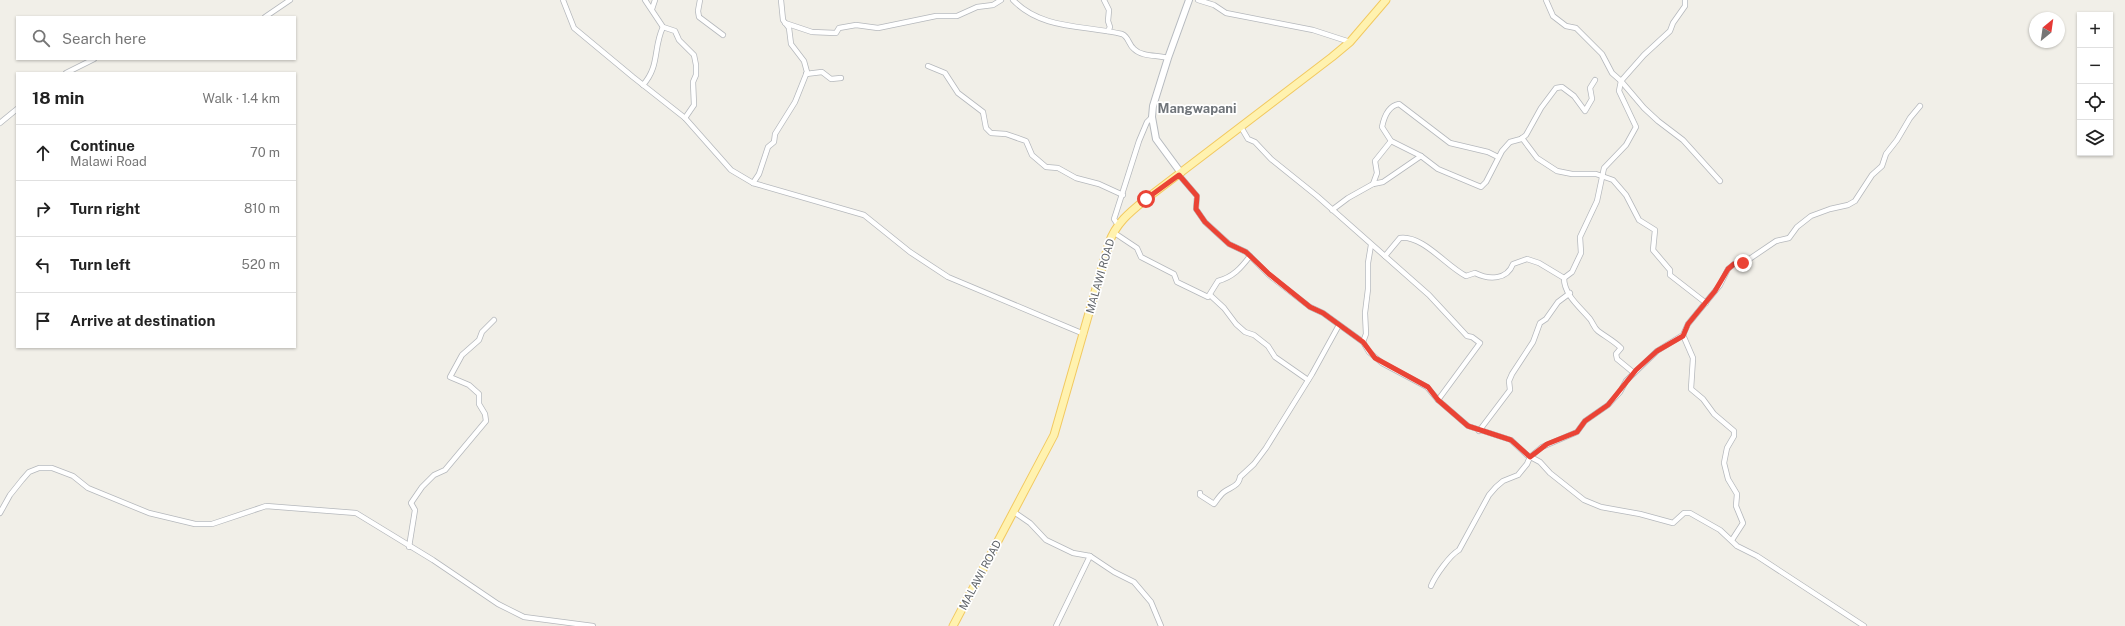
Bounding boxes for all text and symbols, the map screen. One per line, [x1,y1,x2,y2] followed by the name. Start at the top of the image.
[2029,12,2065,48] north arrow
[2077,12,2113,156] map controls
[2077,12,2113,48] button: +
[16,16,296,60] search box
[30,27,52,49] icon: search
[62,30,146,47] text: Search here
[2077,48,2113,84] button: −
[2077,84,2113,120] button: locate
[32,88,84,108] text: 18 min
[203,91,280,106] text: Walk · 1.4 km
[1157,101,1237,116] district label: Mangwapani
[2077,120,2113,156] button: layers
[70,137,135,154] text: Continue
[32,142,54,164] icon: ahead
[250,145,280,160] text: 70 m
[70,154,147,169] text: Malawi Road
[1137,190,1155,208] route start
[32,198,54,220] icon: right
[70,200,140,217] text: Turn right
[244,201,280,216] text: 810 m
[1084,237,1117,315] street label: MALAWI ROAD
[32,254,54,276] icon: left
[1734,254,1752,272] route end
[70,256,131,273] text: Turn left
[242,257,280,272] text: 520 m
[32,310,54,332] icon: arrive
[70,312,215,329] text: Arrive at destination
[957,538,1004,612] street label: MALAWI ROAD

